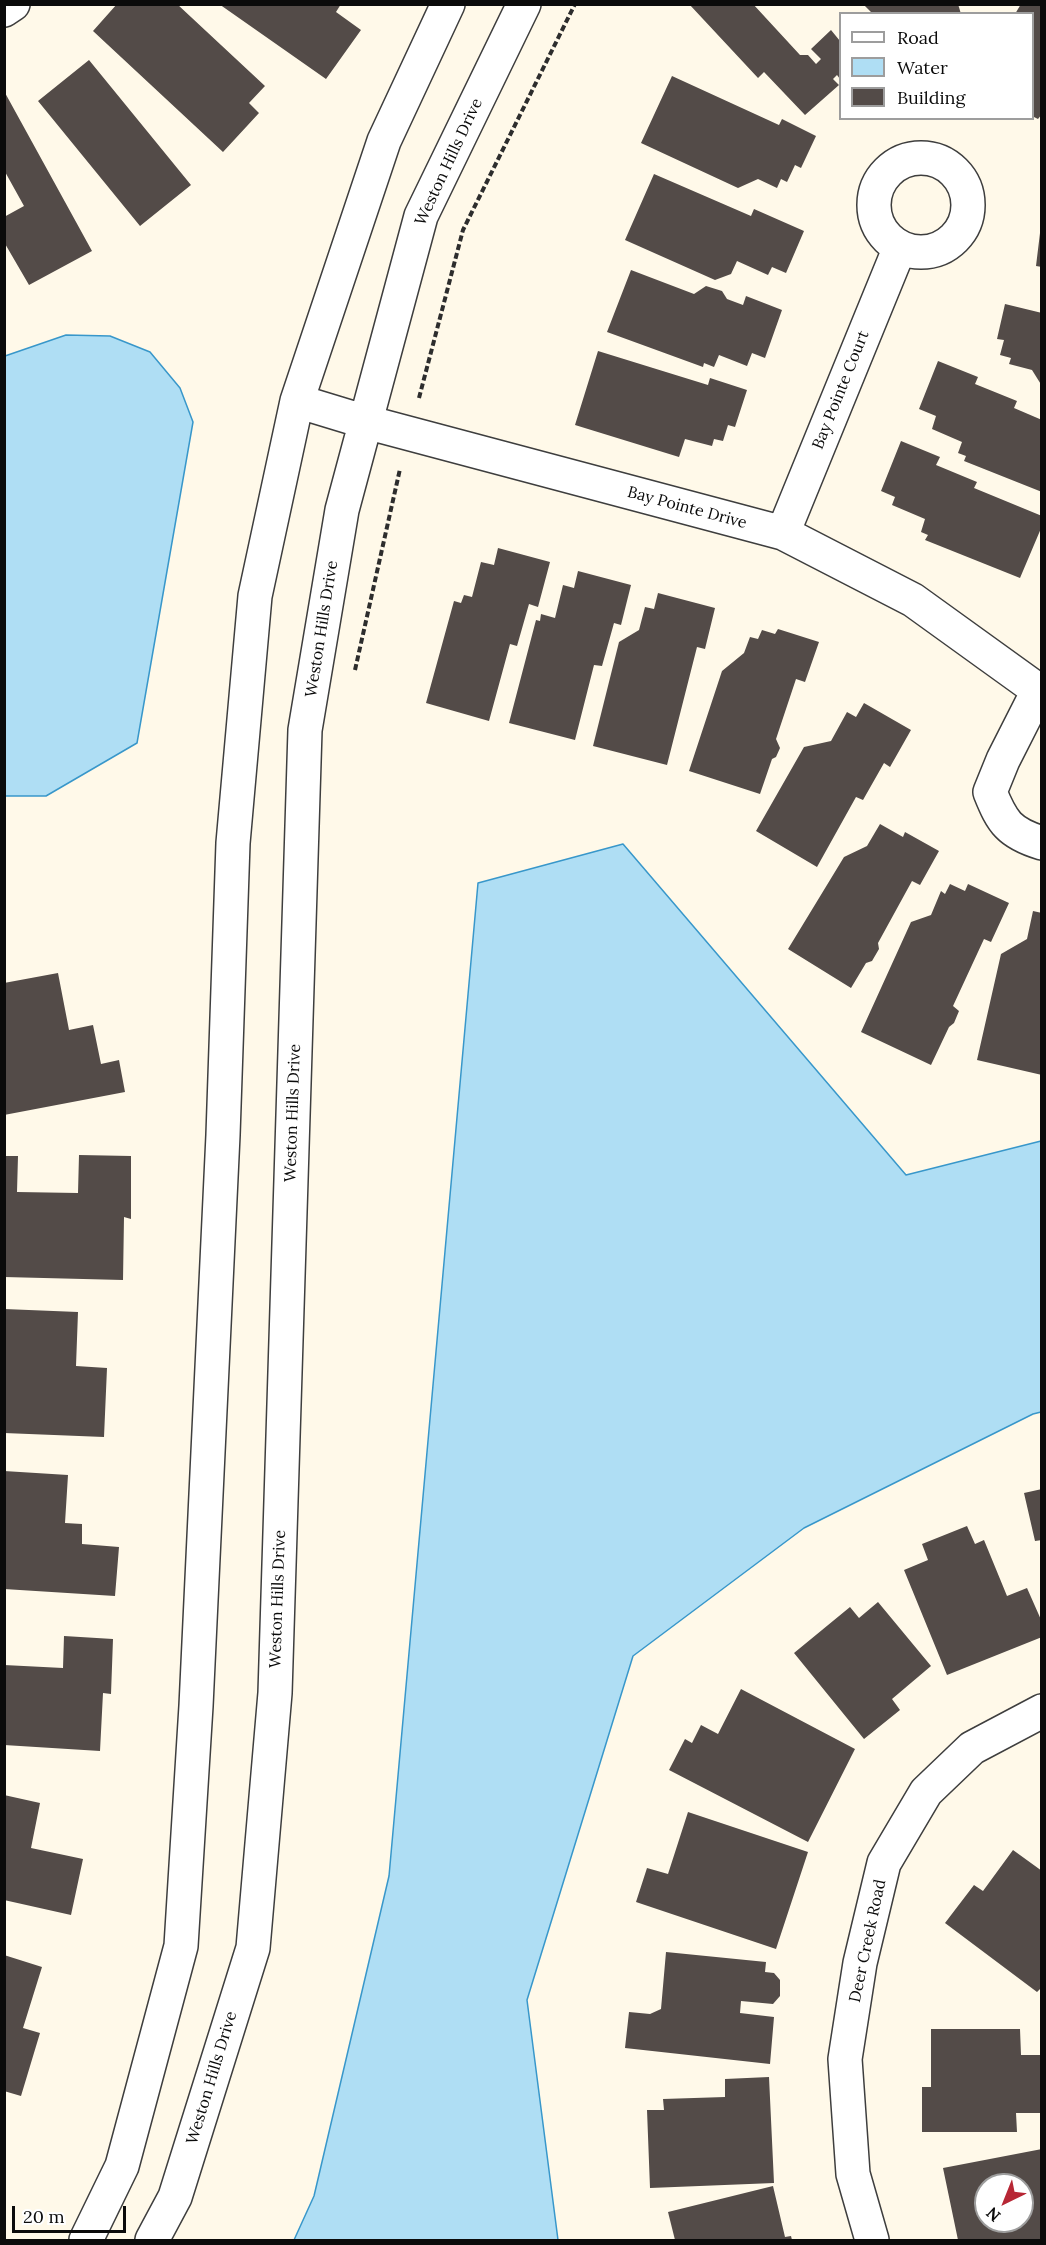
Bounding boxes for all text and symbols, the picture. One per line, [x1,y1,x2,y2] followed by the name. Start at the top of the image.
[839,12,1034,120] legend
[897,26,939,49] text: Road
[897,56,948,79] text: Water
[897,86,965,109] text: Building
[411,95,487,229] street label: Weston Hills Drive
[808,328,874,452] street label: Bay Pointe Court
[625,483,749,533] street label: Bay Pointe Drive
[302,559,342,699] street label: Weston Hills Drive
[281,1044,305,1182] street label: Weston Hills Drive
[266,1530,290,1668] street label: Weston Hills Drive
[846,1878,890,2004] street label: Deer Creek Road
[183,2009,241,2147] street label: Weston Hills Drive
[974,2173,1034,2233] north arrow
[15,2194,129,2232] scale bar
[982,2203,1004,2226] text: N
[23,2205,65,2228] text: 20 m

